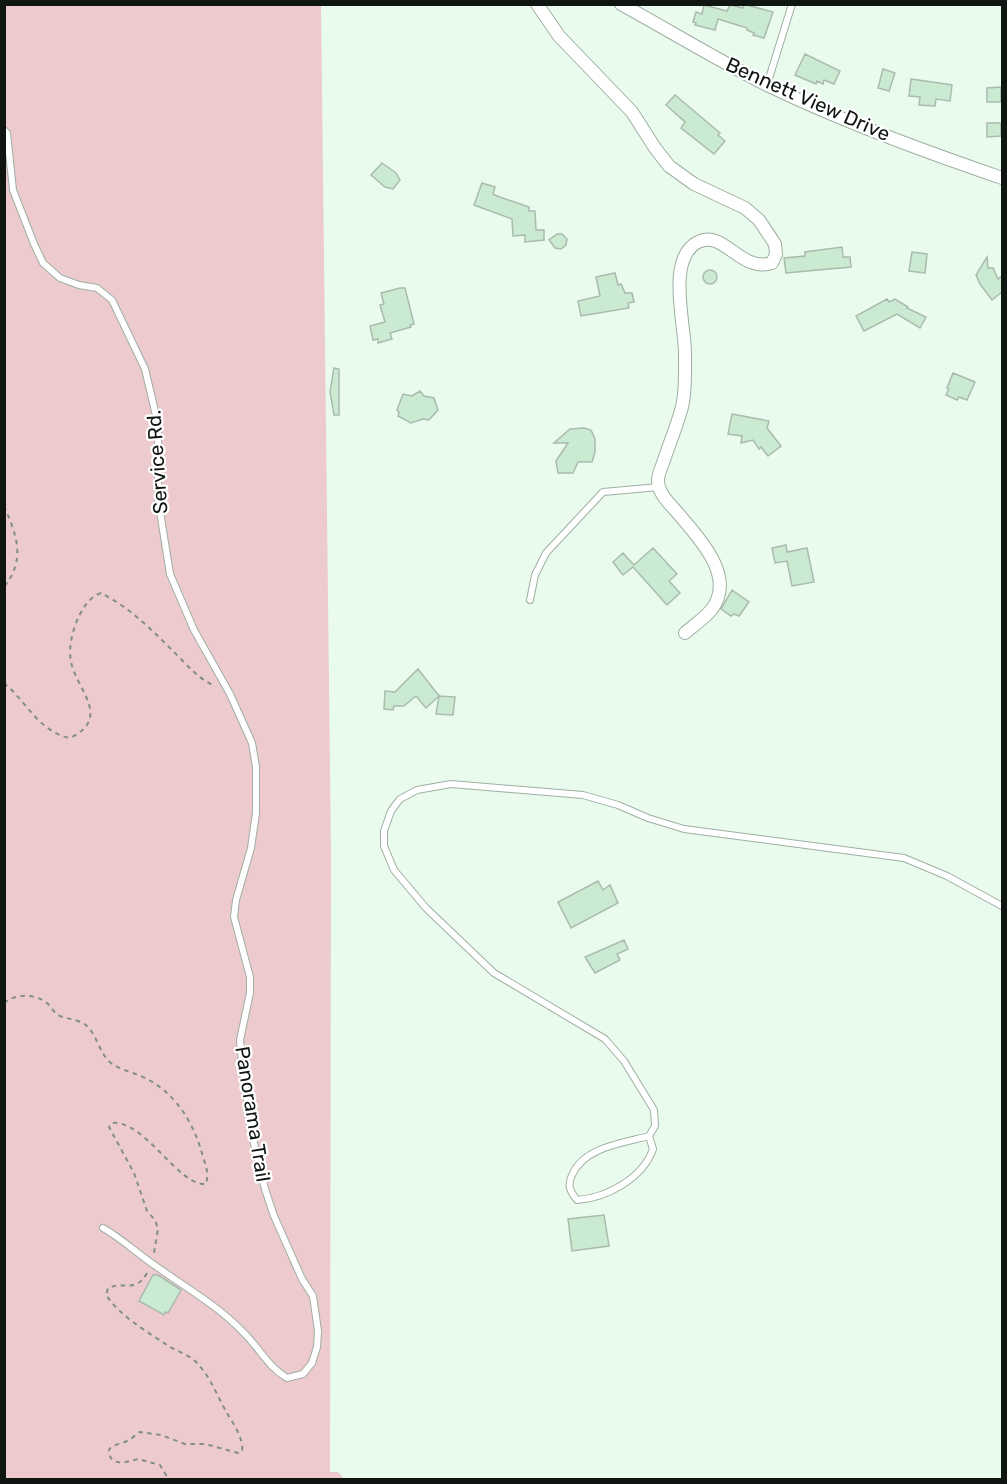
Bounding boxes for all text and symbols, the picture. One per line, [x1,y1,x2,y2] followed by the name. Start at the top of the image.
[722,52,894,146] street label: Bennett View Drive
[141,409,173,515] street label: Service Rd.
[230,1044,276,1184] street label: Panorama Trail

